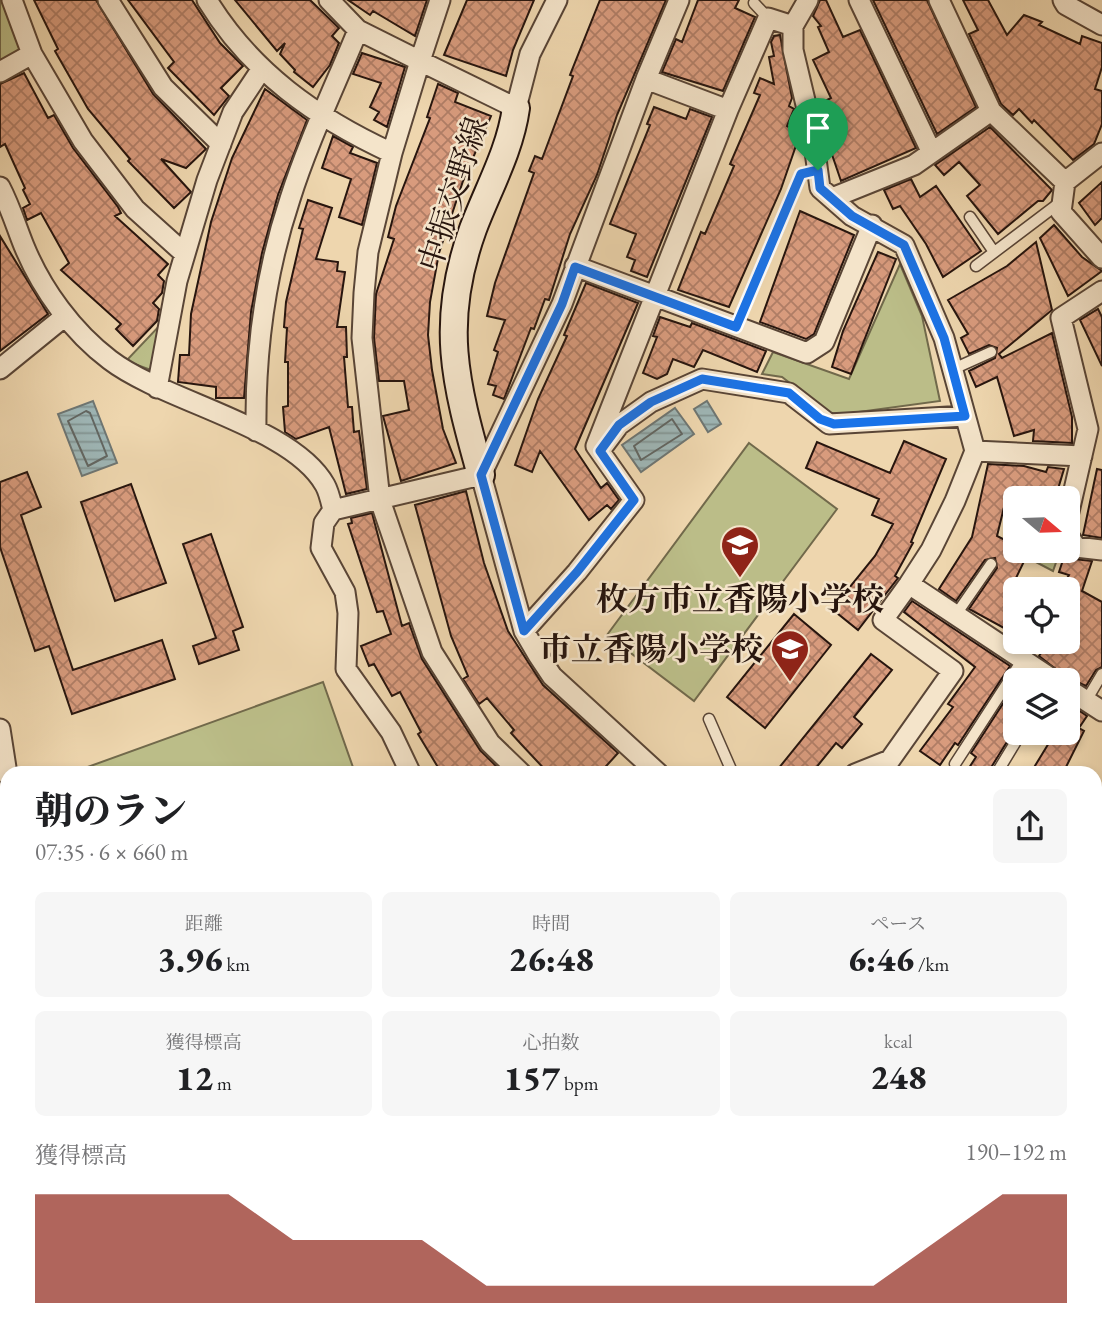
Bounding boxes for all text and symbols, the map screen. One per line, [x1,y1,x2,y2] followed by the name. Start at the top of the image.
[788,98,848,170] pin
[799,109,837,147] icon: arrive
[408,111,498,277] street label: 中振交野線
[1003,486,1080,564] north arrow
[1003,486,1080,745] map controls
[719,524,761,579] school or university icon: 枚方市立香陽小学校
[1003,577,1080,654] button: locate
[596,578,884,620] place label: 枚方市立香陽小学校
[539,628,763,670] place label: 市立香陽小学校
[769,628,811,683] school or university icon: 市立香陽小学校
[1003,668,1080,745] button: layers
[35,786,187,835] text: 朝のラン
[993,789,1067,863] button: share
[35,837,188,867] text: 07:35 · 6 × 660 m
[185,911,223,936] text: 距離
[532,911,570,936] text: 時間
[870,911,926,936] text: ペース
[157,936,223,981] text: 3.96
[508,936,594,981] text: 26:48
[847,936,914,981] text: 6:46
[223,952,250,977] text: km
[914,952,949,977] text: /km
[884,1029,913,1054] text: kcal
[166,1030,242,1055] text: 獲得標高
[522,1030,580,1055] text: 心拍数
[870,1054,927,1099] text: 248
[175,1055,213,1100] text: 12
[504,1055,560,1100] text: 157
[213,1071,232,1096] text: m
[560,1071,598,1096] text: bpm
[966,1137,1067,1167] text: 190–192 m
[35,1140,127,1170] text: 獲得標高

